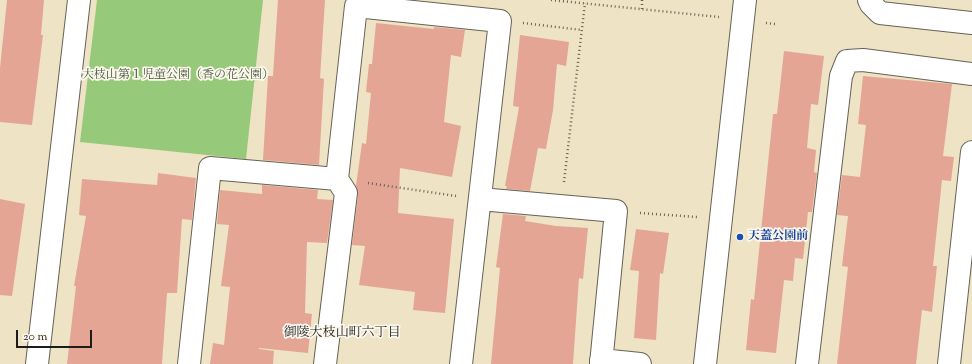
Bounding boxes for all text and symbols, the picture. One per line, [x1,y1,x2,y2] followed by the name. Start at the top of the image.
[82,69,274,83] park label: 大枝山第１児童公園（香の花公園）
[748,230,808,244] place label: 天蓋公園前
[735,232,745,242] marker: 天蓋公園前
[18,322,94,348] scale bar
[284,326,400,342] district label: 御陵大枝山町六丁目
[23,328,47,346] text: 20 m

